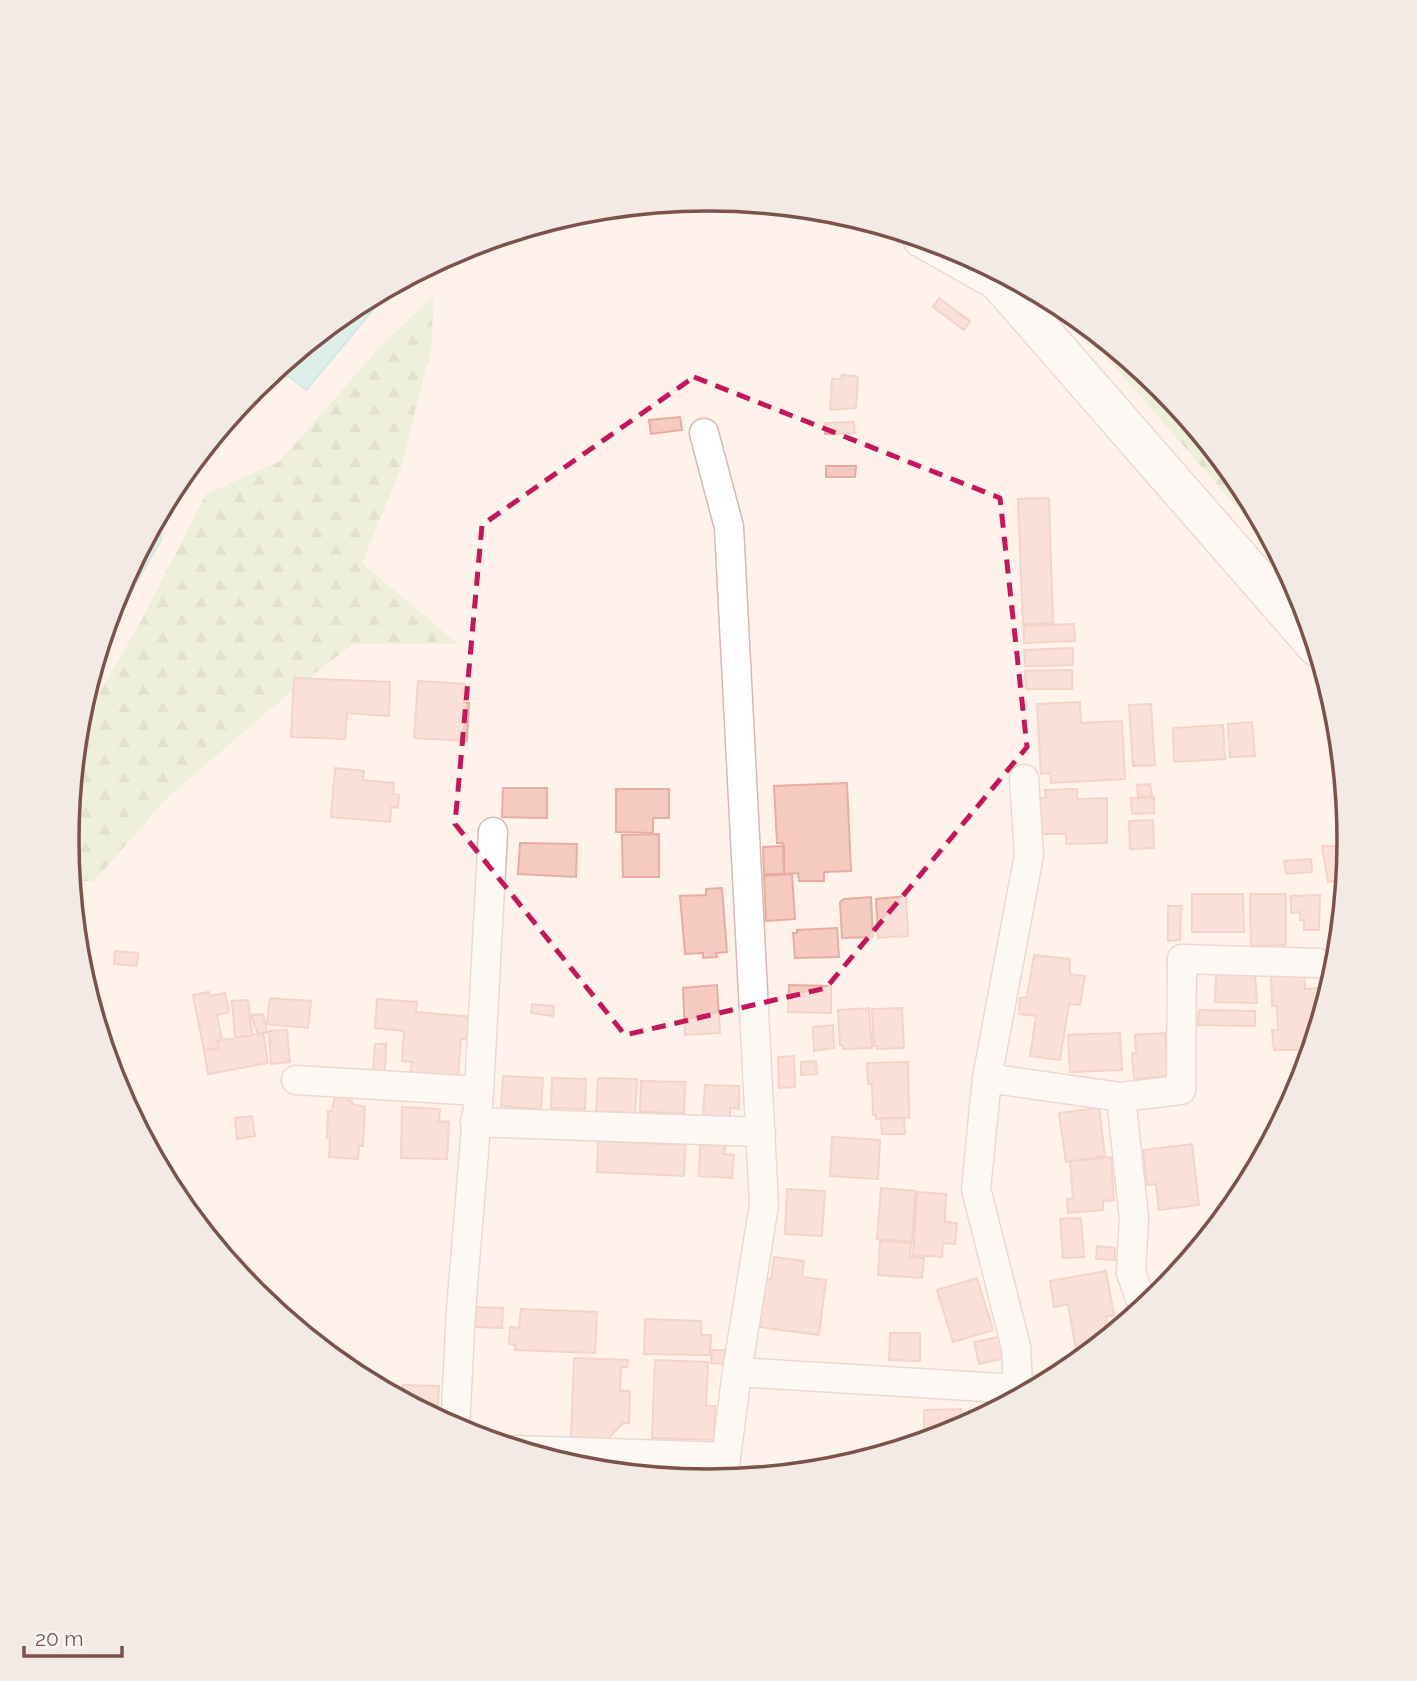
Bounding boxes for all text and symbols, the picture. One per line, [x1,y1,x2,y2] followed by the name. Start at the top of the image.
[24,1614,122,1658] scale bar
[35,1626,83,1651] text: 20 m

